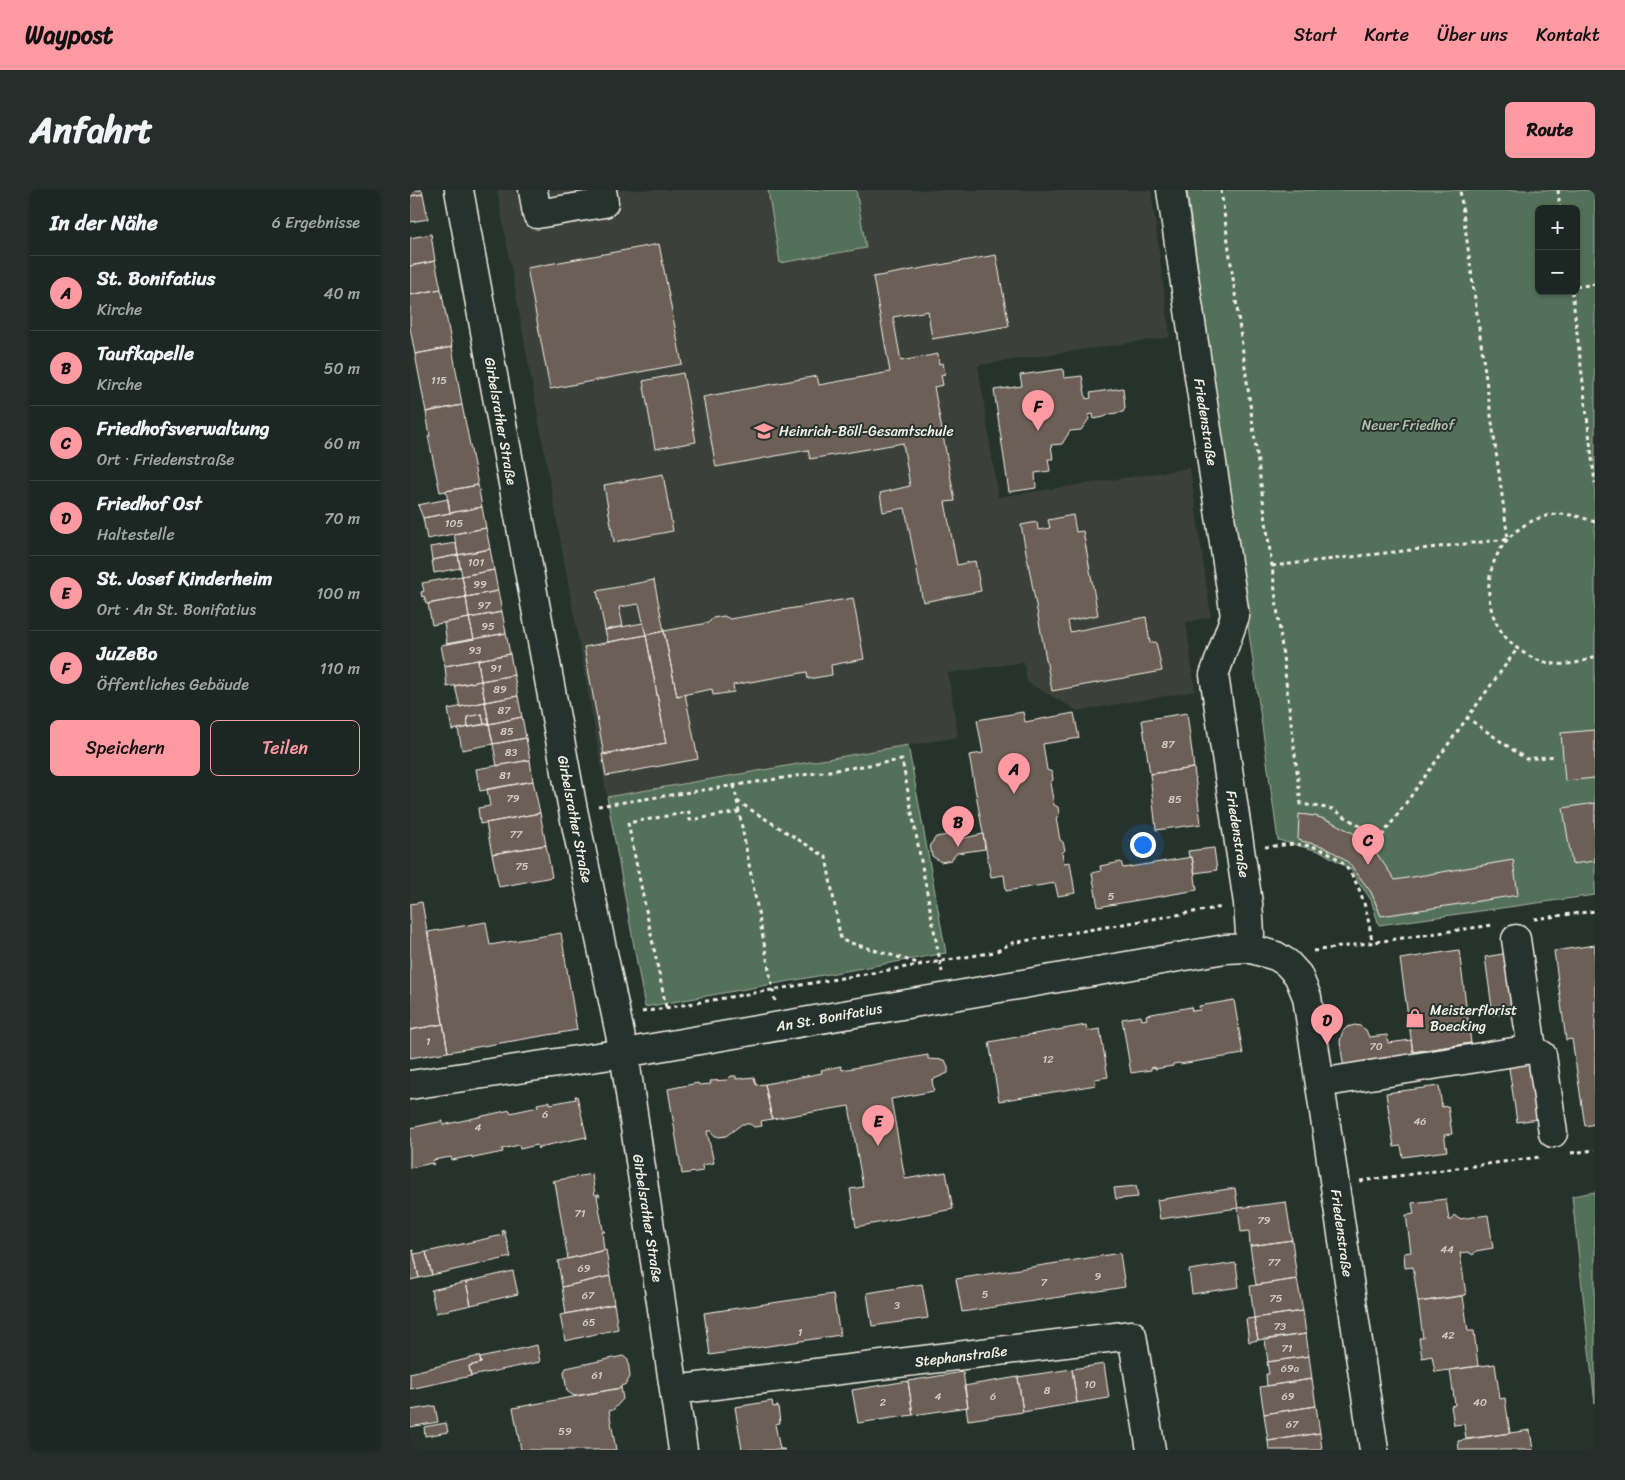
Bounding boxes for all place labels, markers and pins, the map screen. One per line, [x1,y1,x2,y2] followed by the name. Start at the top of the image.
[1022,390,1054,431] pin: F
[779,419,954,444] place label: Heinrich-Böll-Gesamtschule
[753,420,775,442] school or university icon: Heinrich-Böll-Gesamtschule
[998,753,1030,794] pin: A
[942,806,974,847] pin: B
[1352,824,1384,865] pin: C
[1430,998,1517,1039] place label: Meisterflorist Boecking
[1311,1004,1343,1045] pin: D
[1404,1007,1426,1029] shop icon: Meisterflorist Boecking
[862,1105,894,1146] pin: E

